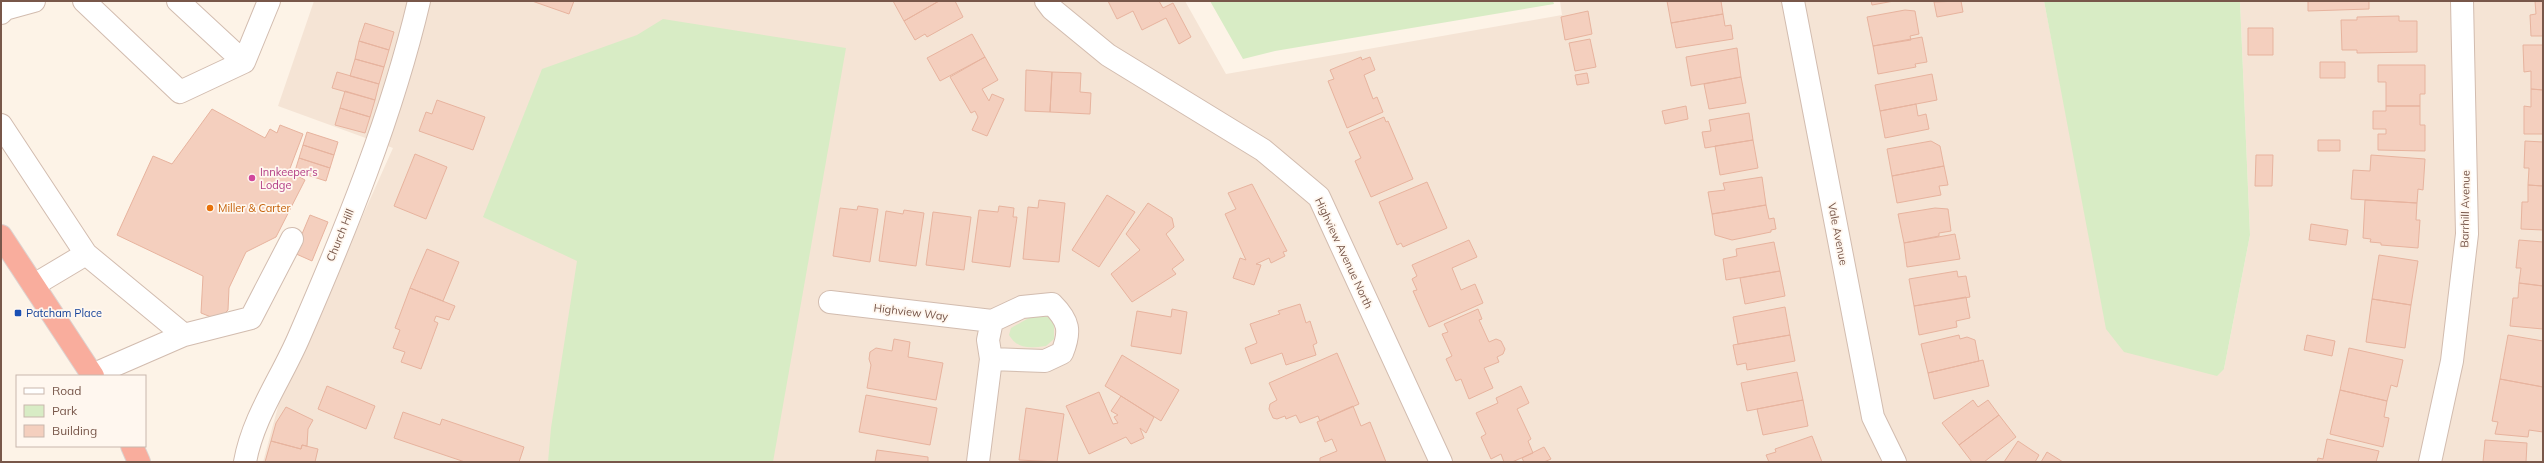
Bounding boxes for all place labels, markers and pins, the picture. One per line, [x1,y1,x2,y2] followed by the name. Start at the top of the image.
[260,165,318,192] place label: Innkeeper's Lodge
[247,173,257,183] marker: Innkeeper's Lodge
[218,201,290,215] place label: Miller & Carter
[205,203,215,213] marker: Miller & Carter
[26,306,102,320] place label: Patcham Place
[13,308,23,318] marker: Patcham Place

